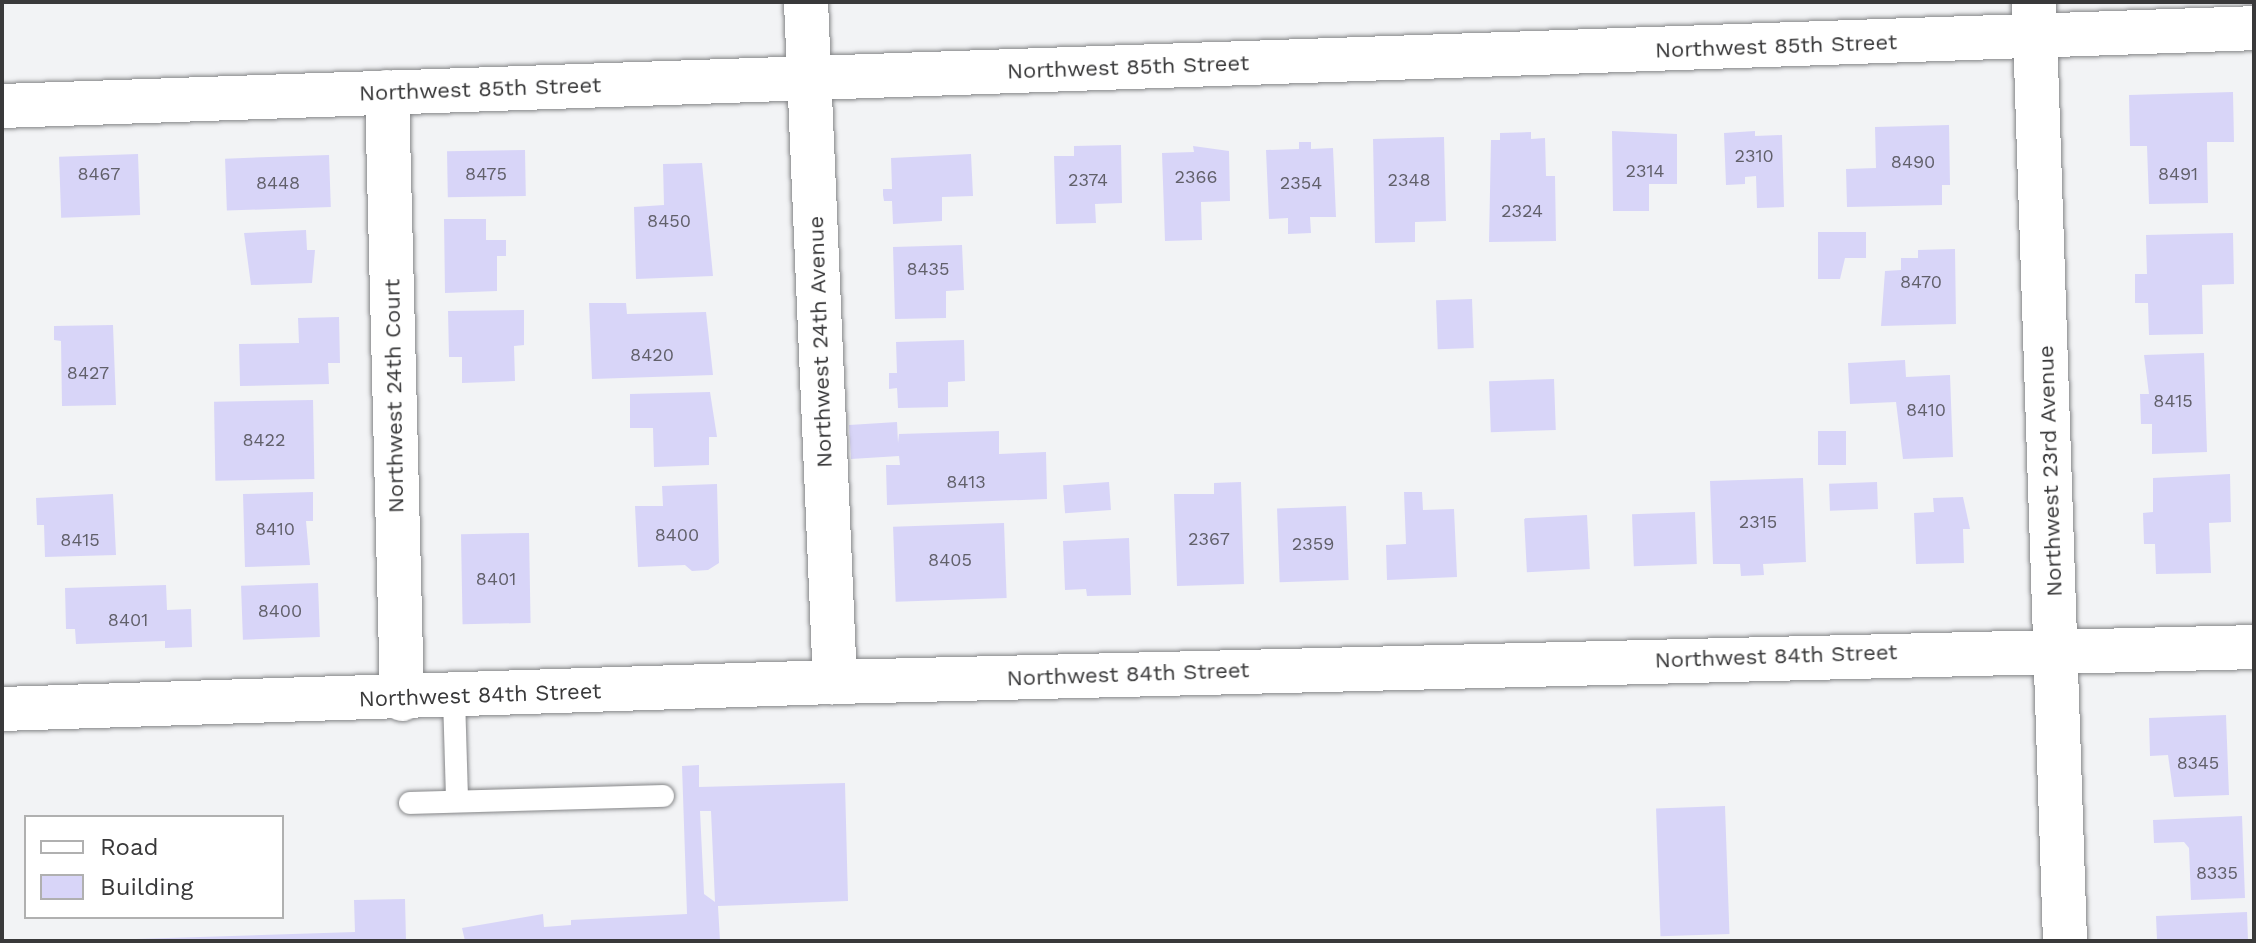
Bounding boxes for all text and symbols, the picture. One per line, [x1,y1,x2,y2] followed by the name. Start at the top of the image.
[1655,29,1897,63] street label: Northwest 85th Street
[1007,50,1249,84] street label: Northwest 85th Street
[359,72,601,106] street label: Northwest 85th Street
[1734,145,1774,167] house number: 2310
[1891,151,1935,173] house number: 8490
[1625,160,1665,182] house number: 2314
[78,163,120,185] house number: 8467
[465,163,507,185] house number: 8475
[2158,163,2198,185] house number: 8491
[1175,166,1217,188] house number: 2366
[1068,169,1108,191] house number: 2374
[1387,169,1431,191] house number: 2348
[256,172,300,194] house number: 8448
[1280,172,1322,194] house number: 2354
[1501,200,1543,222] house number: 2324
[647,210,691,232] house number: 8450
[802,215,838,469] street label: Northwest 24th Avenue
[906,258,950,280] house number: 8435
[1900,271,1942,293] house number: 8470
[379,279,409,513] street label: Northwest 24th Court
[630,344,674,366] house number: 8420
[2032,344,2068,598] street label: Northwest 23rd Avenue
[67,362,109,384] house number: 8427
[2153,390,2193,412] house number: 8415
[1906,399,1946,421] house number: 8410
[242,429,286,451] house number: 8422
[946,471,986,493] house number: 8413
[1739,511,1777,533] house number: 2315
[255,518,295,540] house number: 8410
[655,524,699,546] house number: 8400
[1188,528,1230,550] house number: 2367
[60,529,100,551] house number: 8415
[1292,533,1334,555] house number: 2359
[928,549,972,571] house number: 8405
[476,568,516,590] house number: 8401
[258,600,302,622] house number: 8400
[108,609,148,631] house number: 8401
[1654,639,1898,673] street label: Northwest 84th Street
[1006,657,1250,691] street label: Northwest 84th Street
[358,678,602,712] street label: Northwest 84th Street
[2177,752,2219,774] house number: 8345
[24,815,284,919] legend
[100,833,159,861] text: Road
[2196,862,2238,884] house number: 8335
[100,873,193,901] text: Building

